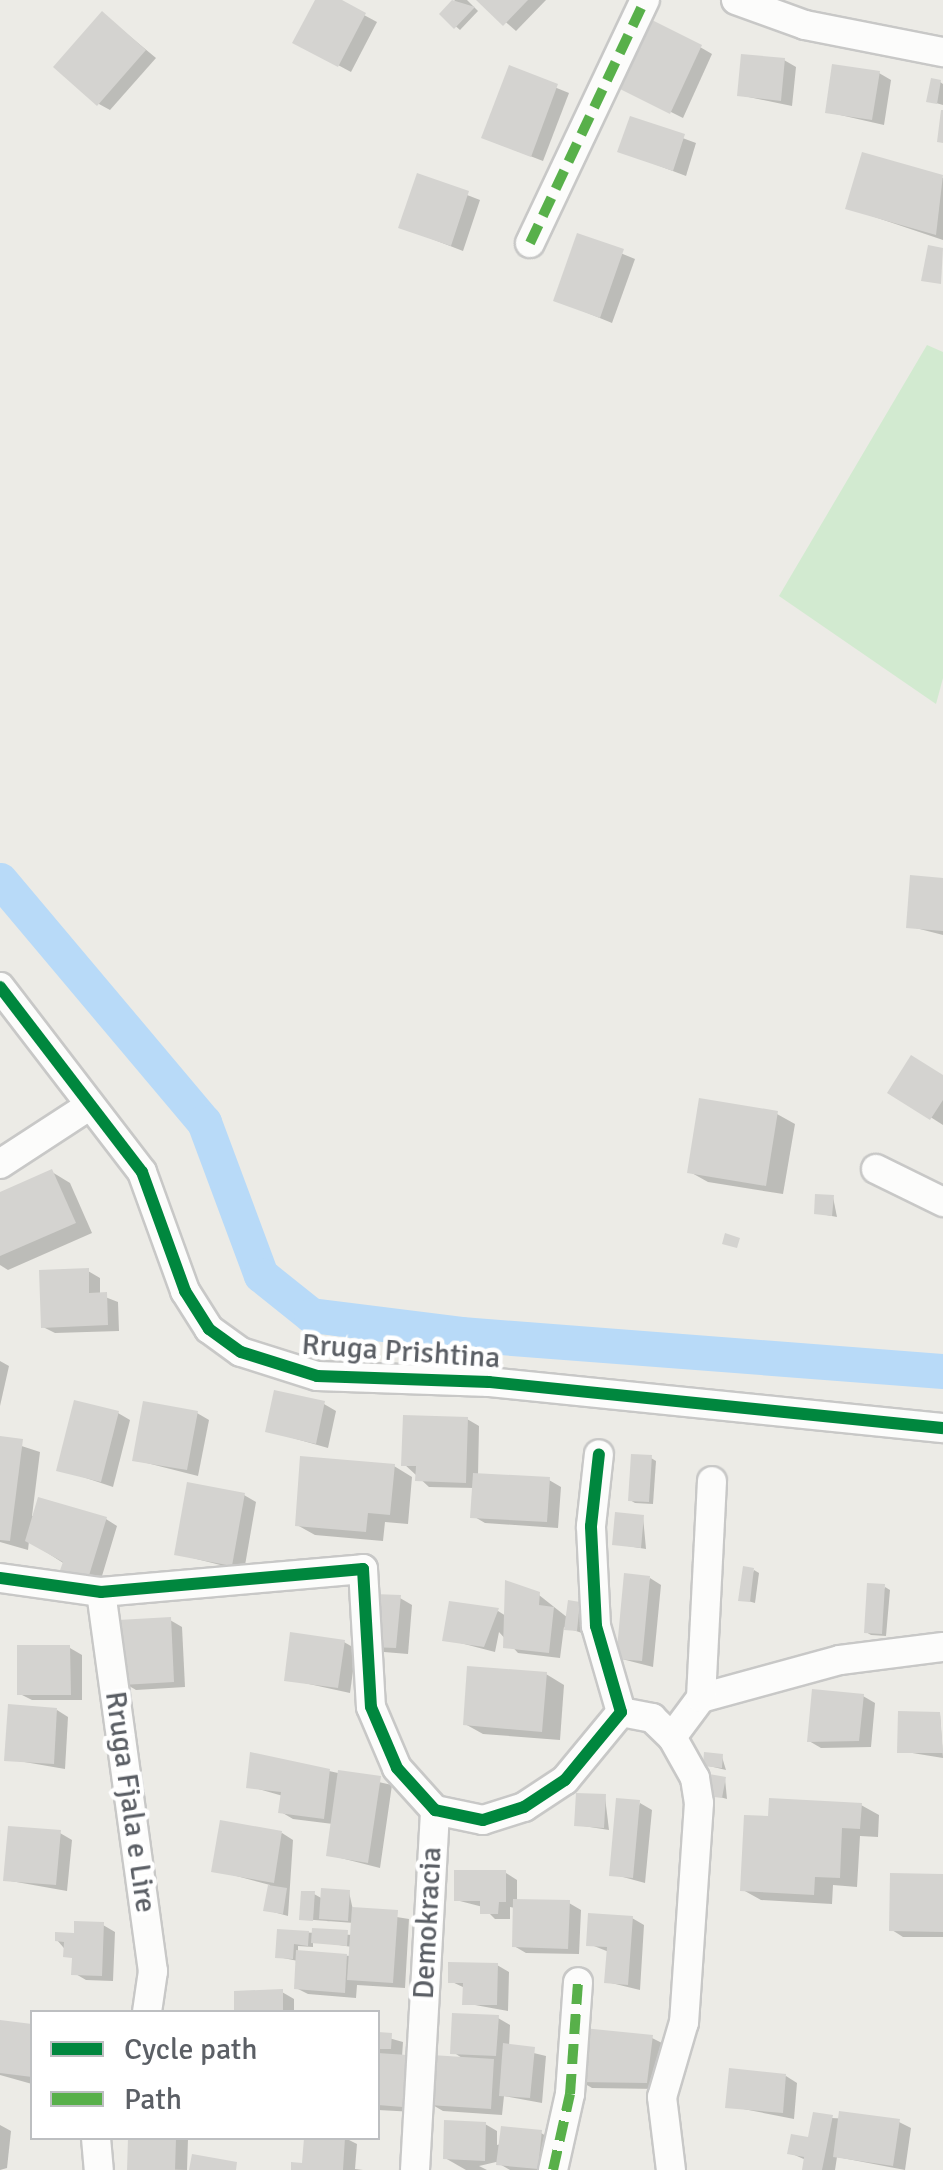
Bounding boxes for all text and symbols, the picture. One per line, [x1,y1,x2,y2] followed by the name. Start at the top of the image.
[300,1327,502,1377] street label: Rruga Prishtina
[97,1689,163,1915] street label: Rruga Fjala e Lire
[406,1846,450,2000] street label: Demokracia
[30,2010,380,2140] legend
[124,2031,258,2068] text: Cycle path
[124,2081,182,2118] text: Path

